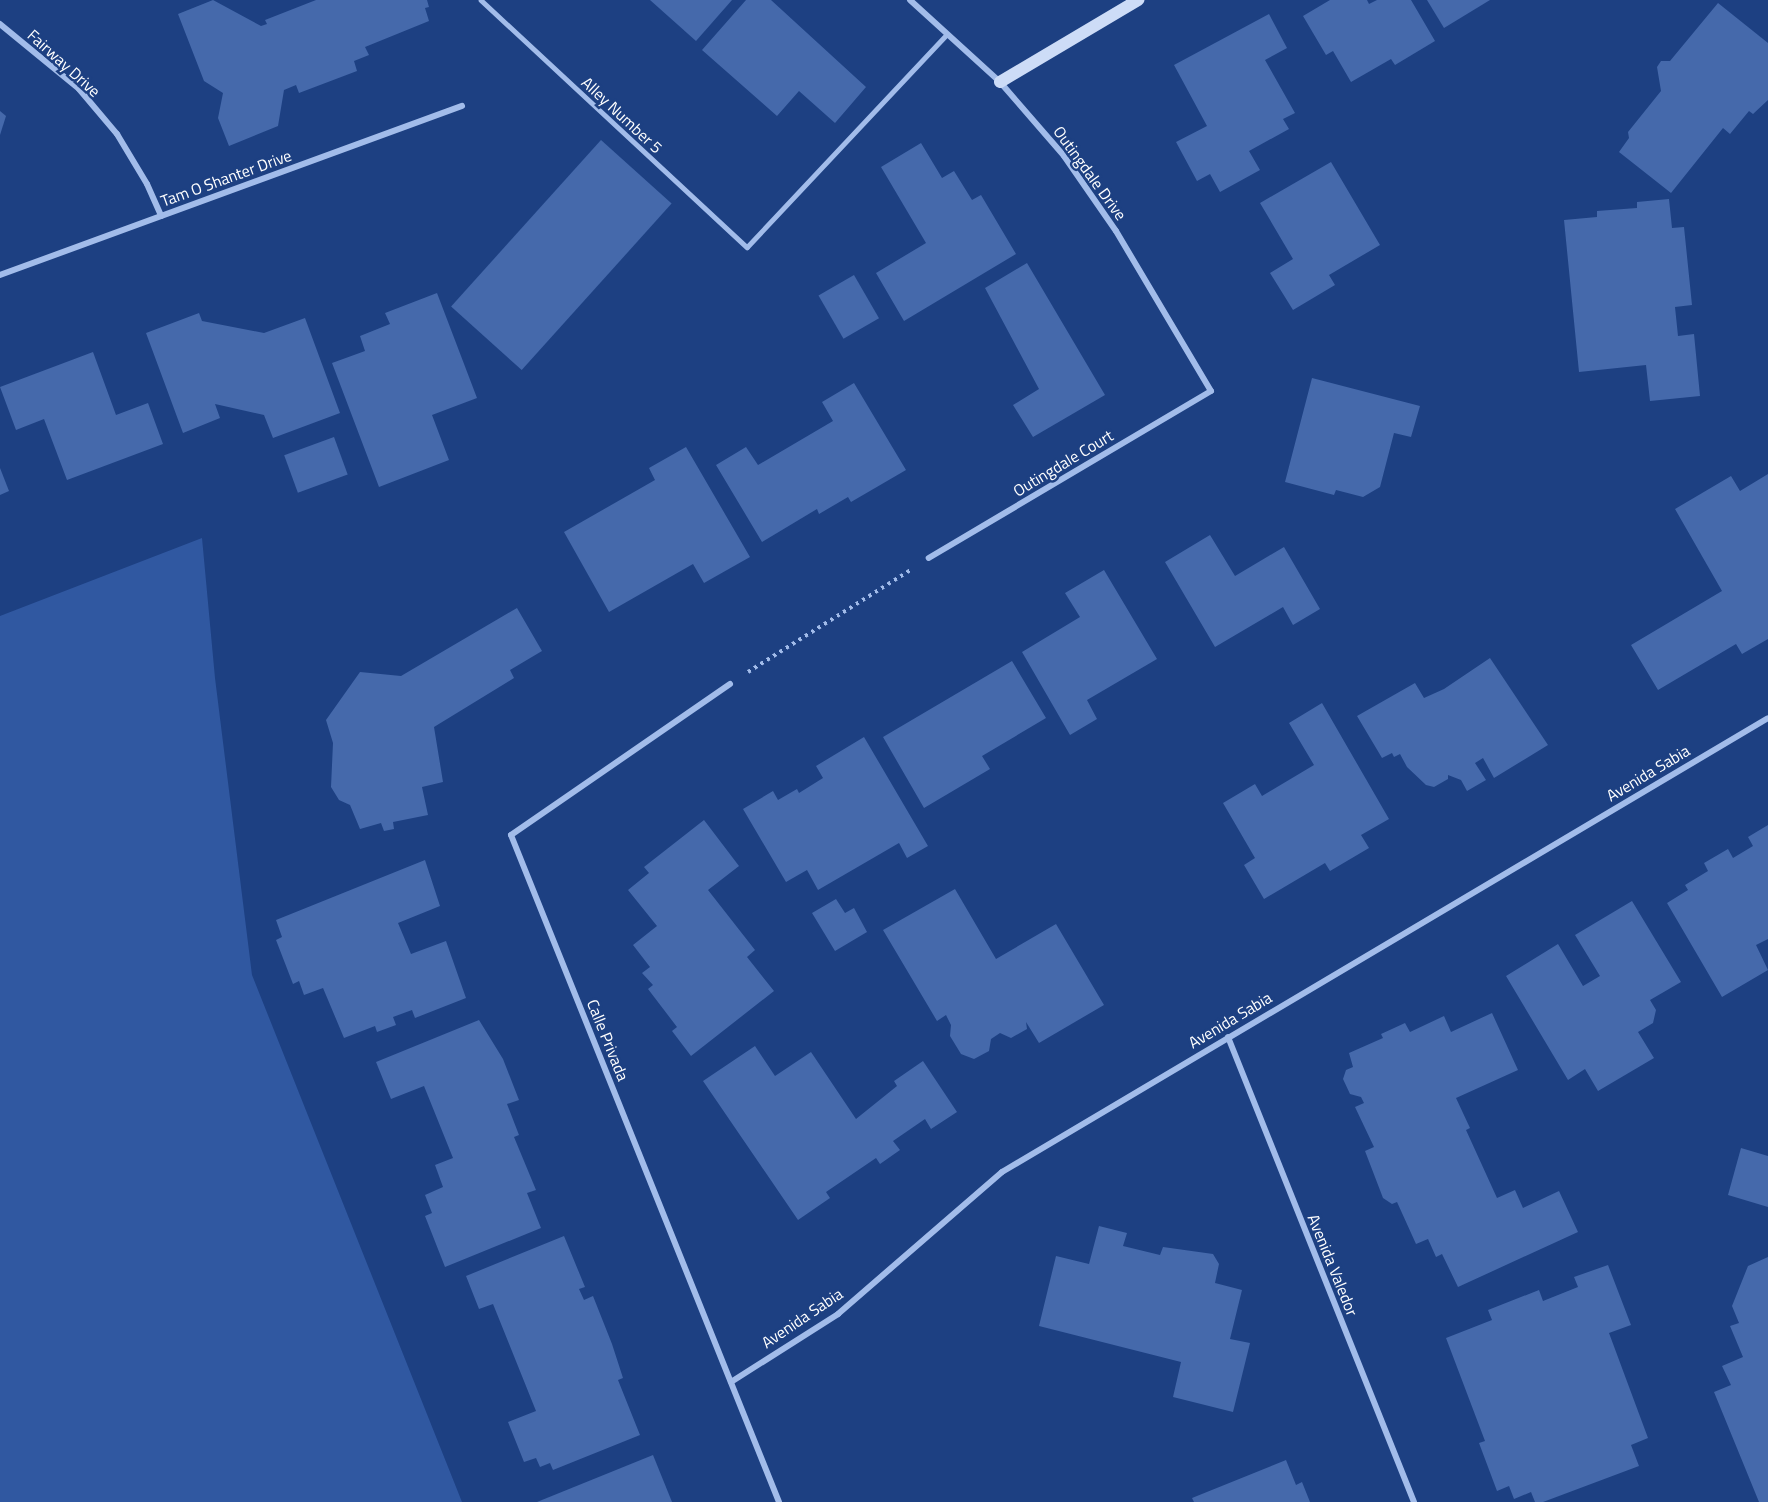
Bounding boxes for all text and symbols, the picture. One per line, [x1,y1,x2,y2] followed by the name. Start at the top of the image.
[24,25,104,101] street label: Fairway Drive
[578,73,666,157] street label: Alley Number 5
[1049,122,1131,224] street label: Outingdale Drive
[158,145,294,211] street label: Tam O Shanter Drive
[1009,426,1117,500] street label: Outingdale Court
[1603,741,1693,805] street label: Avenida Sabia
[1185,988,1275,1052] street label: Avenida Sabia
[583,996,633,1084] street label: Calle Privada
[1304,1211,1362,1319] street label: Avenida Valedor
[758,1284,846,1352] street label: Avenida Sabia

